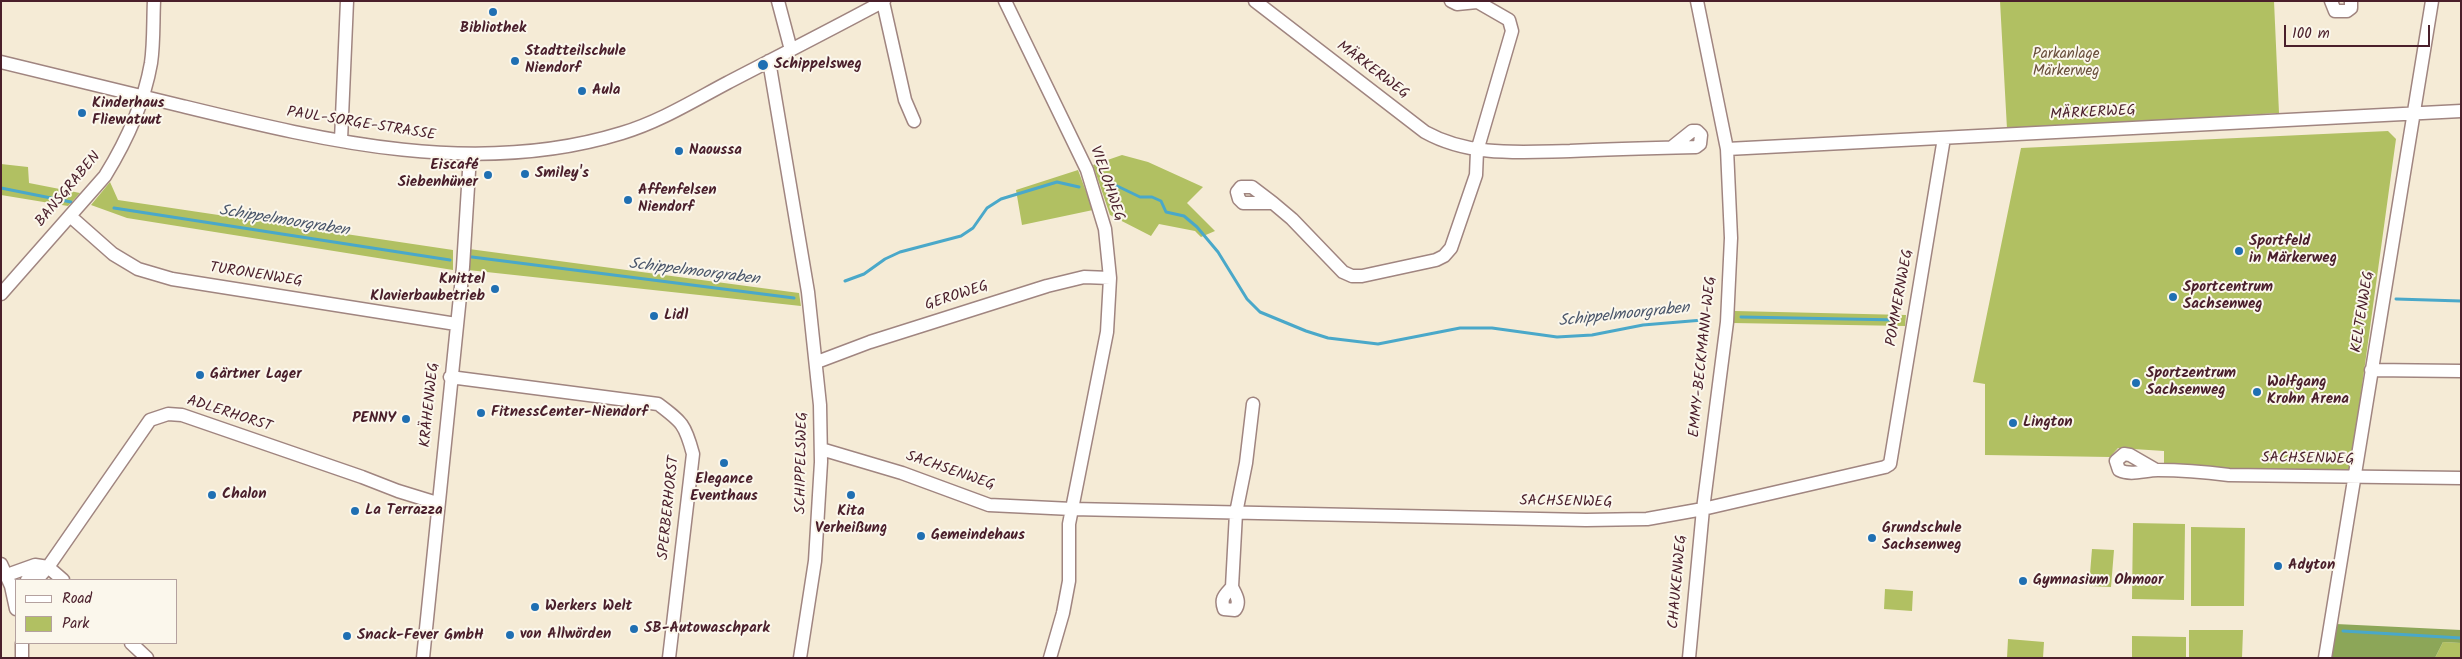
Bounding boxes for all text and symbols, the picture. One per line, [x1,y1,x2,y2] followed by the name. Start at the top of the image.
[487,6,499,18] marker: Bibliothek
[2287,15,2433,47] scale bar
[460,20,526,38] place label: Bibliothek
[2292,22,2330,46] text: 100 m
[1332,38,1412,104] street label: MÄRKERWEG
[525,43,626,78] place label: Stadtteilschule Niendorf
[2033,46,2099,81] park label: Parkanlage Märkerweg
[509,55,521,67] marker: Stadtteilschule Niendorf
[774,56,862,74] place label: Schippelsweg
[756,58,770,72] marker: Schippelsweg
[592,82,620,100] place label: Aula
[576,85,588,97] marker: Aula
[92,95,164,130] place label: Kinderhaus Fliewatuut
[2050,103,2136,125] street label: MÄRKERWEG
[285,104,437,146] street label: PAUL-SORGE-STRASSE
[76,107,88,119] marker: Kinderhaus Fliewatuut
[689,142,742,160] place label: Naoussa
[1085,144,1127,224] street label: VIELOHWEG
[673,145,685,157] marker: Naoussa
[32,149,106,231] street label: BANSGRABEN
[398,157,478,192] place label: Eiscafé Siebenhüner
[535,165,589,183] place label: Smiley's
[519,168,531,180] marker: Smiley's
[482,169,494,181] marker: Eiscafé Siebenhüner
[638,182,717,217] place label: Affenfelsen Niendorf
[622,194,634,206] marker: Affenfelsen Niendorf
[218,202,350,242] water label: Schippelmoorgraben
[2249,233,2337,268] place label: Sportfeld in Märkerweg
[2233,245,2245,257] marker: Sportfeld in Märkerweg
[1884,248,1918,348] street label: POMMERNWEG
[628,255,760,291] water label: Schippelmoorgraben
[208,260,304,292] street label: TURONENWEG
[2349,270,2379,354] street label: KELTENWEG
[370,271,485,306] place label: Knittel Klavierbaubetrieb
[1687,276,1721,438] street label: EMMY-BECKMANN-WEG
[923,278,991,316] street label: GEROWEG
[2183,279,2273,314] place label: Sportcentrum Sachsenweg
[489,283,501,295] marker: Knittel Klavierbaubetrieb
[2167,291,2179,303] marker: Sportcentrum Sachsenweg
[1558,300,1690,332] water label: Schippelmoorgraben
[664,307,688,325] place label: Lidl
[648,310,660,322] marker: Lidl
[418,362,444,448] street label: KRÄHENWEG
[2146,365,2236,400] place label: Sportzentrum Sachsenweg
[210,366,302,384] place label: Gärtner Lager
[194,369,206,381] marker: Gärtner Lager
[2267,374,2349,409] place label: Wolfgang Krohn Arena
[2130,377,2142,389] marker: Sportzentrum Sachsenweg
[2251,386,2263,398] marker: Wolfgang Krohn Arena
[184,393,274,437] street label: ADLERHORST
[491,404,648,422] place label: FitnessCenter-Niendorf
[475,407,487,419] marker: FitnessCenter-Niendorf
[352,410,396,428] place label: PENNY
[793,412,813,514] street label: SCHIPPELSWEG
[400,413,412,425] marker: PENNY
[2023,414,2073,432] place label: Lington
[2007,417,2019,429] marker: Lington
[903,448,997,496] street label: SACHSENWEG
[2262,450,2354,470] street label: SACHSENWEG
[656,455,684,561] street label: SPERBERHORST
[718,457,730,469] marker: Elegance Eventhaus
[690,471,758,506] place label: Elegance Eventhaus
[222,486,266,504] place label: Chalon
[206,489,218,501] marker: Chalon
[845,489,857,501] marker: Kita Verheißung
[1520,493,1612,513] street label: SACHSENWEG
[365,502,443,520] place label: La Terrazza
[815,503,887,538] place label: Kita Verheißung
[349,505,361,517] marker: La Terrazza
[1882,520,1962,555] place label: Grundschule Sachsenweg
[931,527,1025,545] place label: Gemeindehaus
[915,530,927,542] marker: Gemeindehaus
[1866,532,1878,544] marker: Grundschule Sachsenweg
[1666,534,1692,630] street label: CHAUKENWEG
[2288,557,2335,575] place label: Adyton
[2272,560,2284,572] marker: Adyton
[2033,572,2163,590] place label: Gymnasium Ohmoor
[2017,575,2029,587] marker: Gymnasium Ohmoor
[15,579,178,644] legend
[62,587,92,611] text: Road
[545,598,632,616] place label: Werkers Welt
[529,601,541,613] marker: Werkers Welt
[62,612,89,636] text: Park
[644,620,770,638] place label: SB-Autowaschpark
[628,623,640,635] marker: SB-Autowaschpark
[520,626,611,644] place label: von Allwörden
[357,627,484,645] place label: Snack-Fever GmbH
[504,629,516,641] marker: von Allwörden
[341,630,353,642] marker: Snack-Fever GmbH

